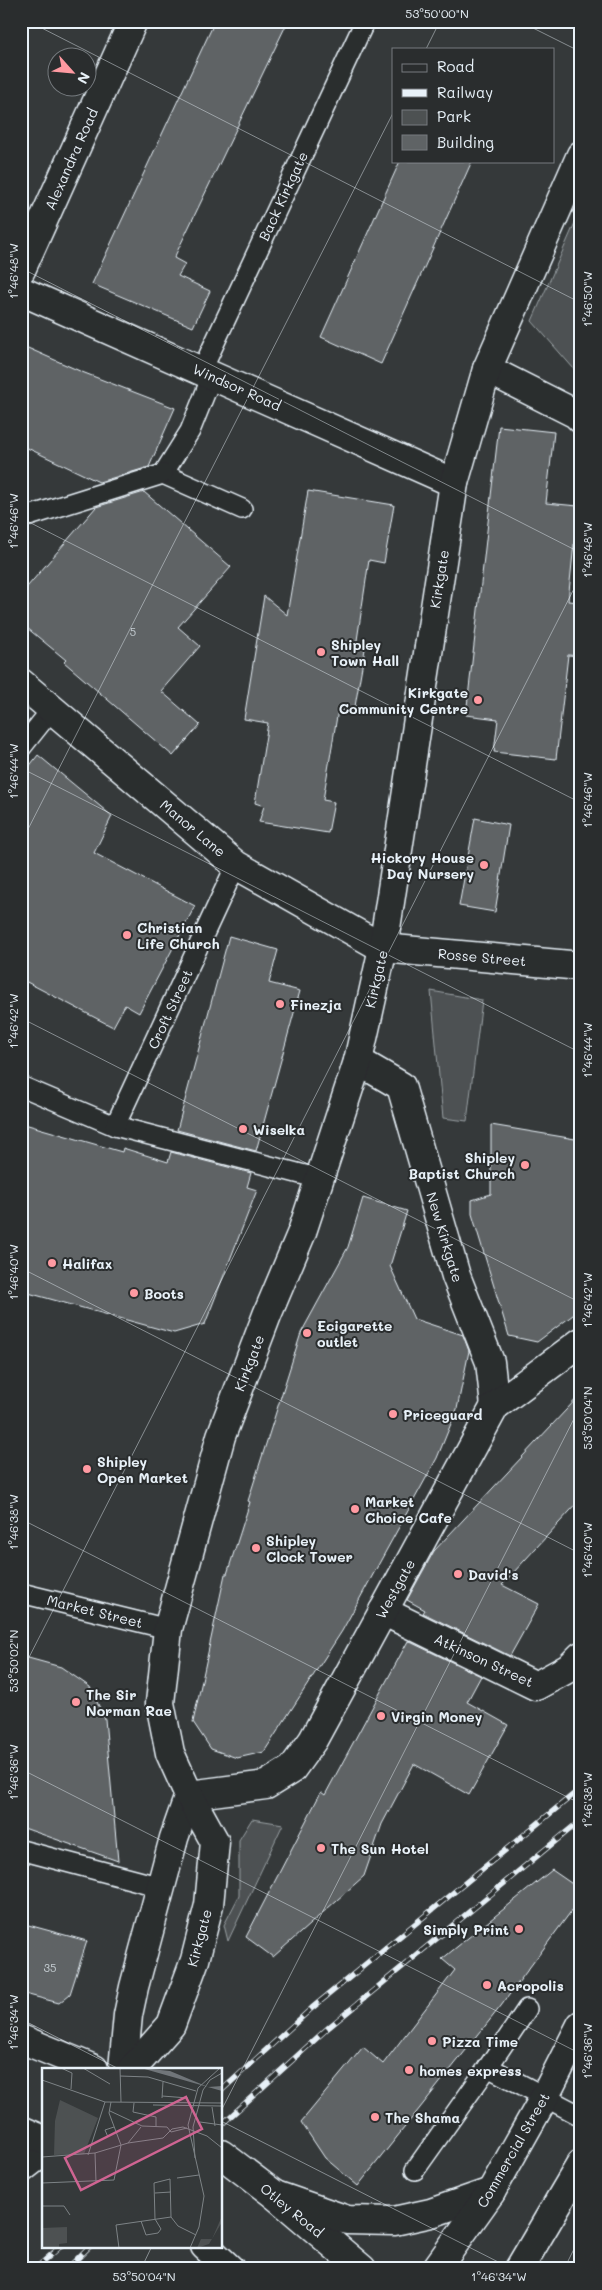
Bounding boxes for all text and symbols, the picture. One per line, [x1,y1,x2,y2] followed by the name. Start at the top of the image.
[405,5,469,21] text: 53°50'00"N
[48,48,98,98] north arrow
[392,48,554,162] legend
[437,56,474,76] text: Road
[73,69,95,87] text: N
[437,82,493,102] text: Railway
[40,105,102,213] street label: Alexandra Road
[437,106,471,126] text: Park
[437,132,494,152] text: Building
[254,148,312,244] street label: Back Kirkgate
[5,243,21,299] text: 1°46'48"W
[579,271,595,327] text: 1°46'50"W
[190,359,284,415] street label: Windsor Road
[5,493,21,549] text: 1°46'46"W
[579,522,595,578] text: 1°46'48"W
[425,548,453,610] street label: Kirkgate
[130,624,136,639] house number: 5
[331,635,399,670] place label: Shipley Town Hall
[315,646,327,658] marker: Shipley Town Hall
[339,683,468,718] place label: Kirkgate Community Centre
[472,694,484,706] marker: Kirkgate Community Centre
[5,743,21,799] text: 1°46'44"W
[579,772,595,828] text: 1°46'46"W
[156,795,230,861] street label: Manor Lane
[370,848,474,883] place label: Hickory House Day Nursery
[478,859,490,871] marker: Hickory House Day Nursery
[137,918,220,953] place label: Christian Life Church
[121,929,133,941] marker: Christian Life Church
[437,944,527,970] street label: Rosse Street
[360,948,392,1010] street label: Kirkgate
[143,966,197,1052] street label: Croft Street
[5,993,21,1049] text: 1°46'42"W
[290,995,342,1014] place label: Finezja
[274,998,286,1010] marker: Finezja
[579,1022,595,1078] text: 1°46'44"W
[253,1120,305,1139] place label: Wiselka
[237,1123,249,1135] marker: Wiselka
[409,1148,515,1183] place label: Shipley Baptist Church
[519,1159,531,1171] marker: Shipley Baptist Church
[422,1190,468,1284] street label: New Kirkgate
[5,1244,21,1300] text: 1°46'40"W
[62,1254,112,1273] place label: Halifax
[46,1257,58,1269] marker: Halifax
[579,1272,595,1328] text: 1°46'42"W
[144,1284,184,1303] place label: Boots
[128,1287,140,1299] marker: Boots
[317,1316,392,1351] place label: Ecigarette outlet
[301,1327,313,1339] marker: Ecigarette outlet
[230,1332,268,1394] street label: Kirkgate
[579,1386,595,1450] text: 53°50'04"N
[403,1405,483,1424] place label: Priceguard
[387,1408,399,1420] marker: Priceguard
[97,1452,188,1487] place label: Shipley Open Market
[81,1463,93,1475] marker: Shipley Open Market
[365,1492,452,1527] place label: Market Choice Cafe
[5,1494,21,1550] text: 1°46'38"W
[349,1503,361,1515] marker: Market Choice Cafe
[579,1522,595,1578] text: 1°46'40"W
[266,1531,353,1566] place label: Shipley Clock Tower
[250,1542,262,1554] marker: Shipley Clock Tower
[371,1556,419,1622] street label: Westgate
[468,1565,519,1584] place label: David's
[452,1568,464,1580] marker: David's
[45,1590,145,1632] street label: Market Street
[431,1629,537,1691] street label: Atkinson Street
[5,1630,21,1692] text: 53°50'02"N
[86,1685,172,1720] place label: The Sir Norman Rae
[70,1696,82,1708] marker: The Sir Norman Rae
[391,1707,483,1726] place label: Virgin Money
[375,1710,387,1722] marker: Virgin Money
[5,1744,21,1800] text: 1°46'36"W
[579,1772,595,1828] text: 1°46'38"W
[331,1839,429,1858] place label: The Sun Hotel
[315,1842,327,1854] marker: The Sun Hotel
[182,1907,216,1969] street label: Kirkgate
[423,1920,509,1939] place label: Simply Print
[513,1923,525,1935] marker: Simply Print
[44,1960,56,1975] house number: 35
[497,1976,564,1995] place label: Acropolis
[481,1979,493,1991] marker: Acropolis
[5,1994,21,2050] text: 1°46'34"W
[579,2023,595,2079] text: 1°46'36"W
[442,2032,518,2051] place label: Pizza Time
[426,2035,438,2047] marker: Pizza Time
[419,2061,521,2080] place label: homes express
[403,2064,415,2076] marker: homes express
[42,2068,222,2248] inset map
[472,2089,554,2211] street label: Commercial Street
[385,2108,460,2127] place label: The Shama
[369,2111,381,2123] marker: The Shama
[256,2179,328,2241] street label: Otley Road
[112,2268,176,2284] text: 53°50'04"N
[471,2268,527,2284] text: 1°46'34"W

